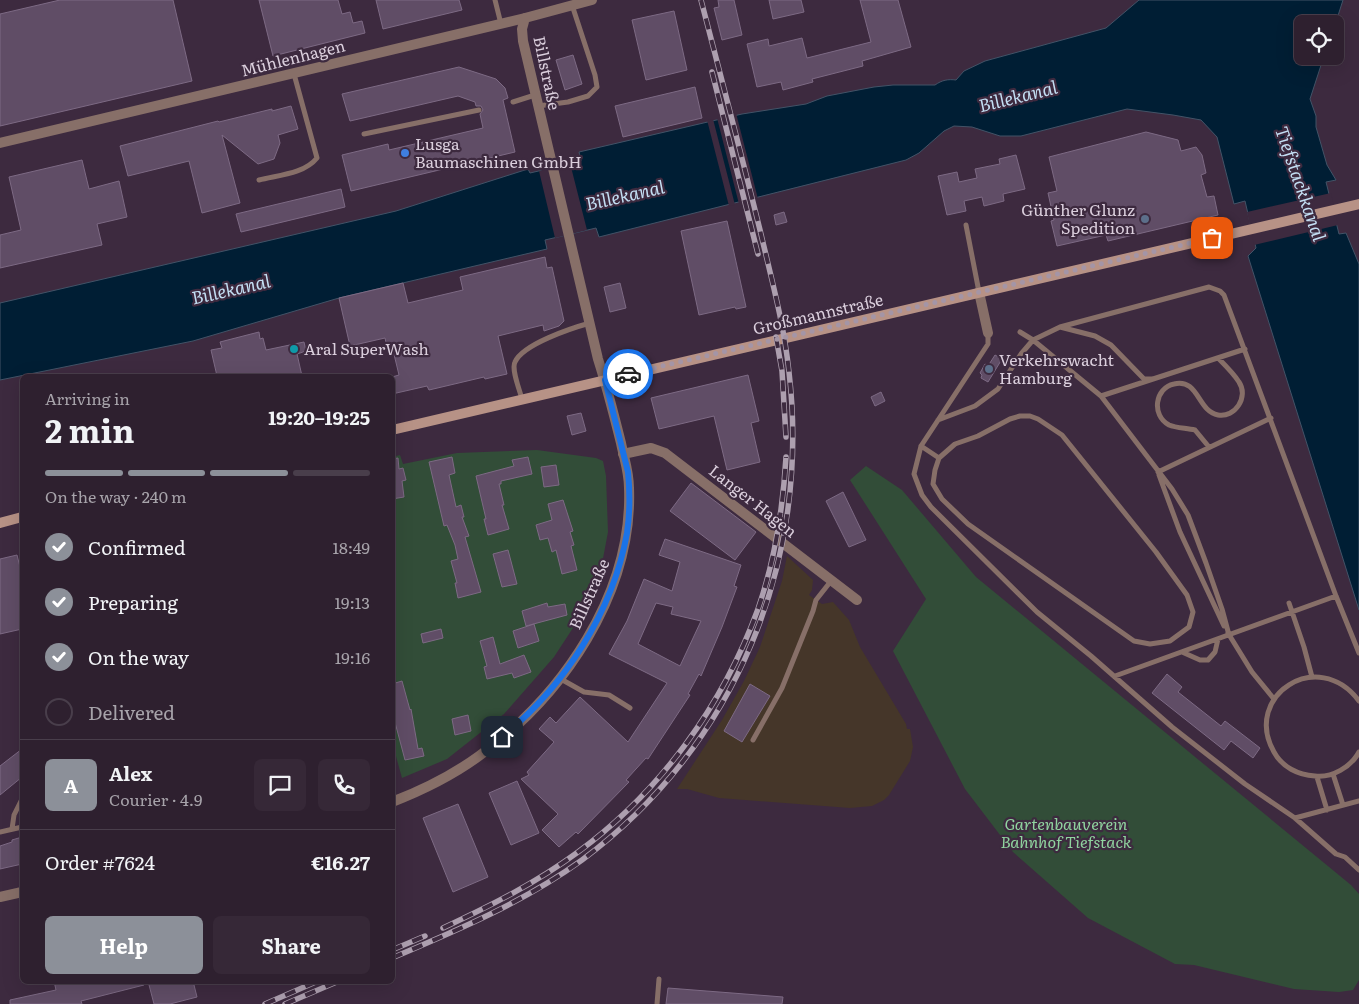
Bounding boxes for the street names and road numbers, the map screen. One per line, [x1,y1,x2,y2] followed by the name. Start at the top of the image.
[238,32,348,82] street label: Mühlenhagen
[528,34,568,112] street label: Billstraße
[750,286,885,340] street label: Großmannstraße
[704,458,803,543] street label: Langer Hagen
[562,554,614,633] street label: Billstraße

